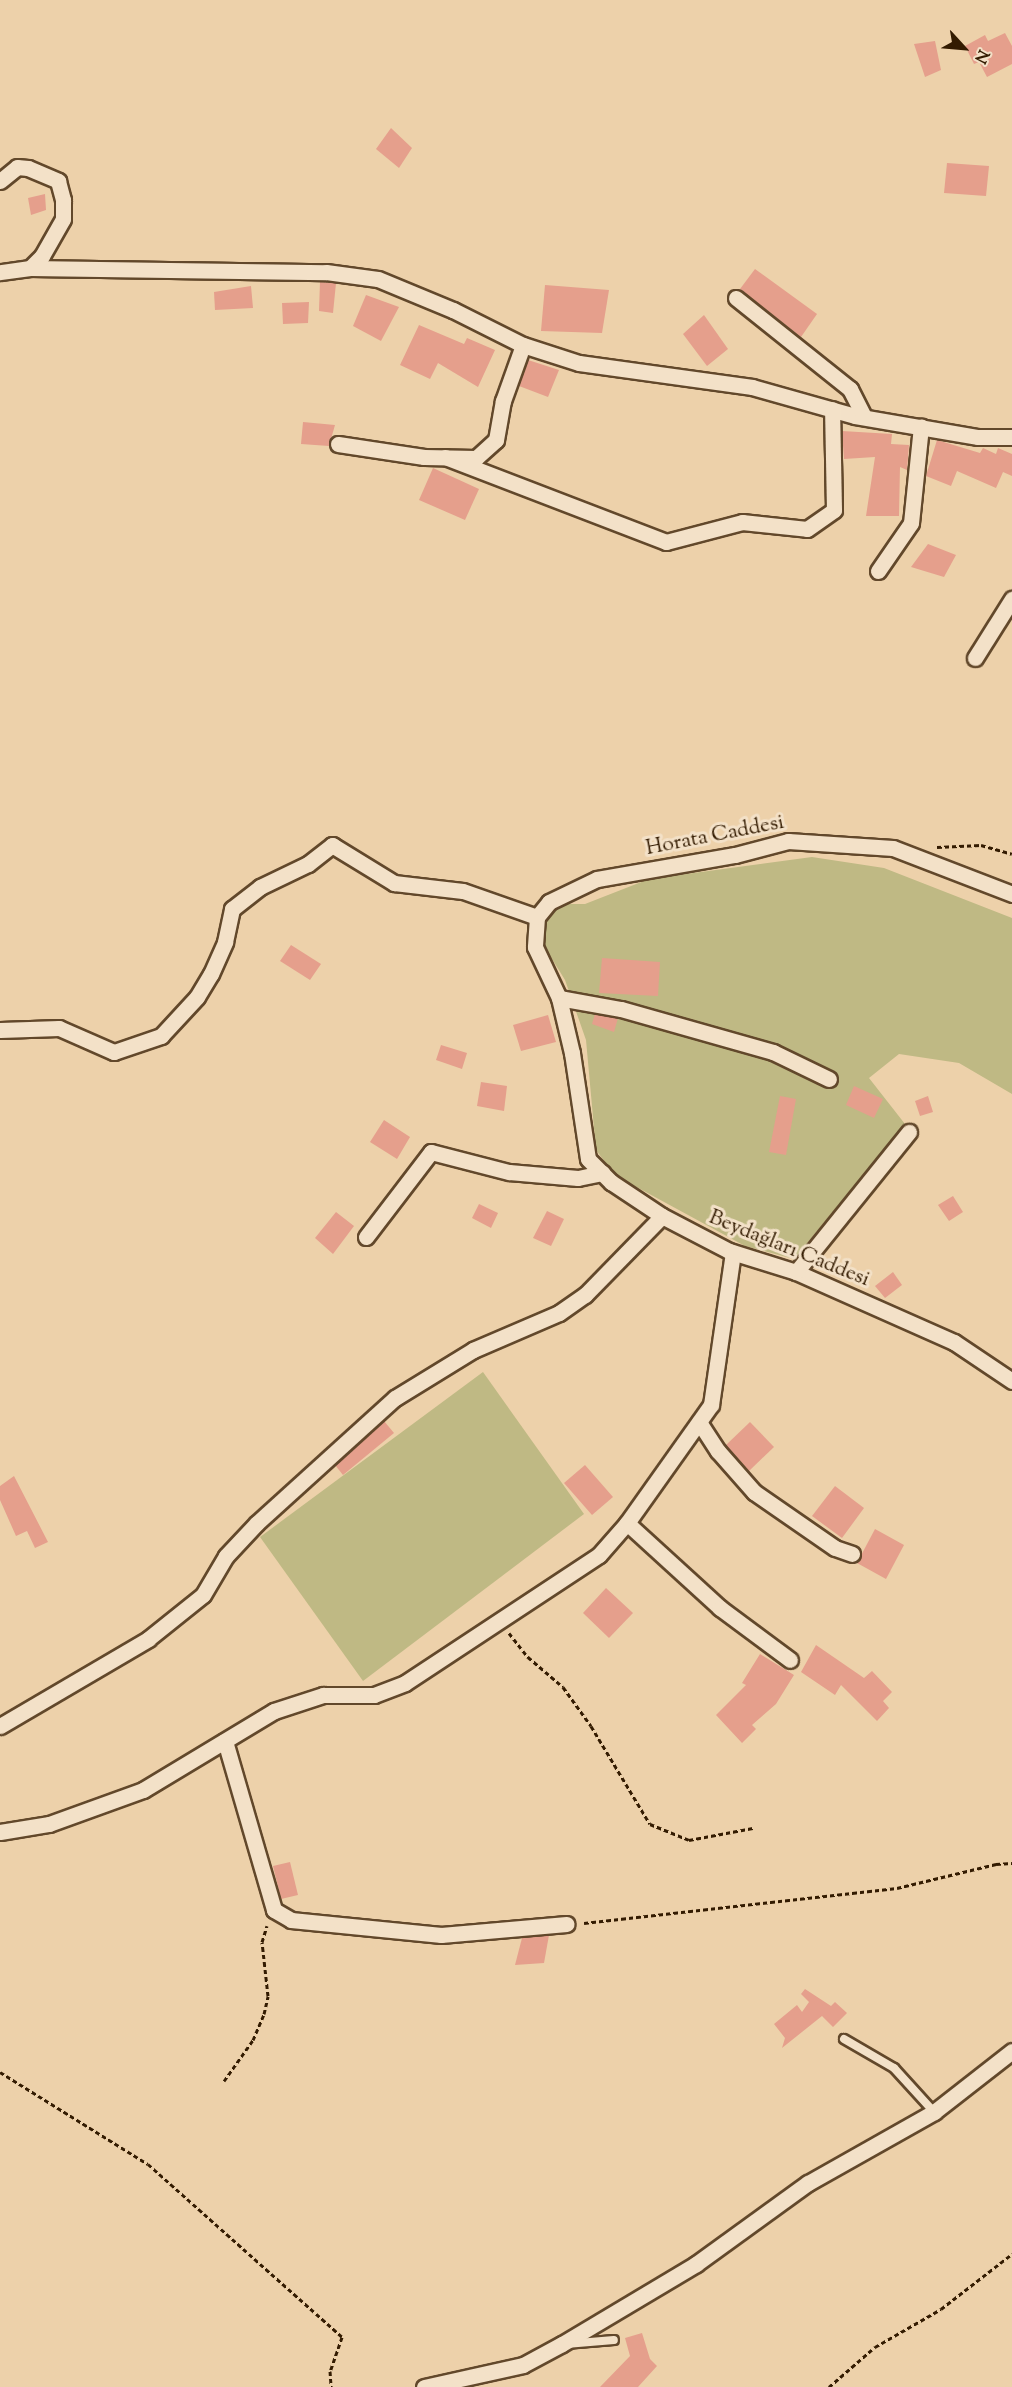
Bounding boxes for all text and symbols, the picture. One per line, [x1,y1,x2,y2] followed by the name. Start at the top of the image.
[934,18,994,78] north arrow
[967,45,994,67] text: N
[644,810,786,862] street label: Horata Caddesi
[705,1205,873,1293] street label: Beydağları Caddesi

